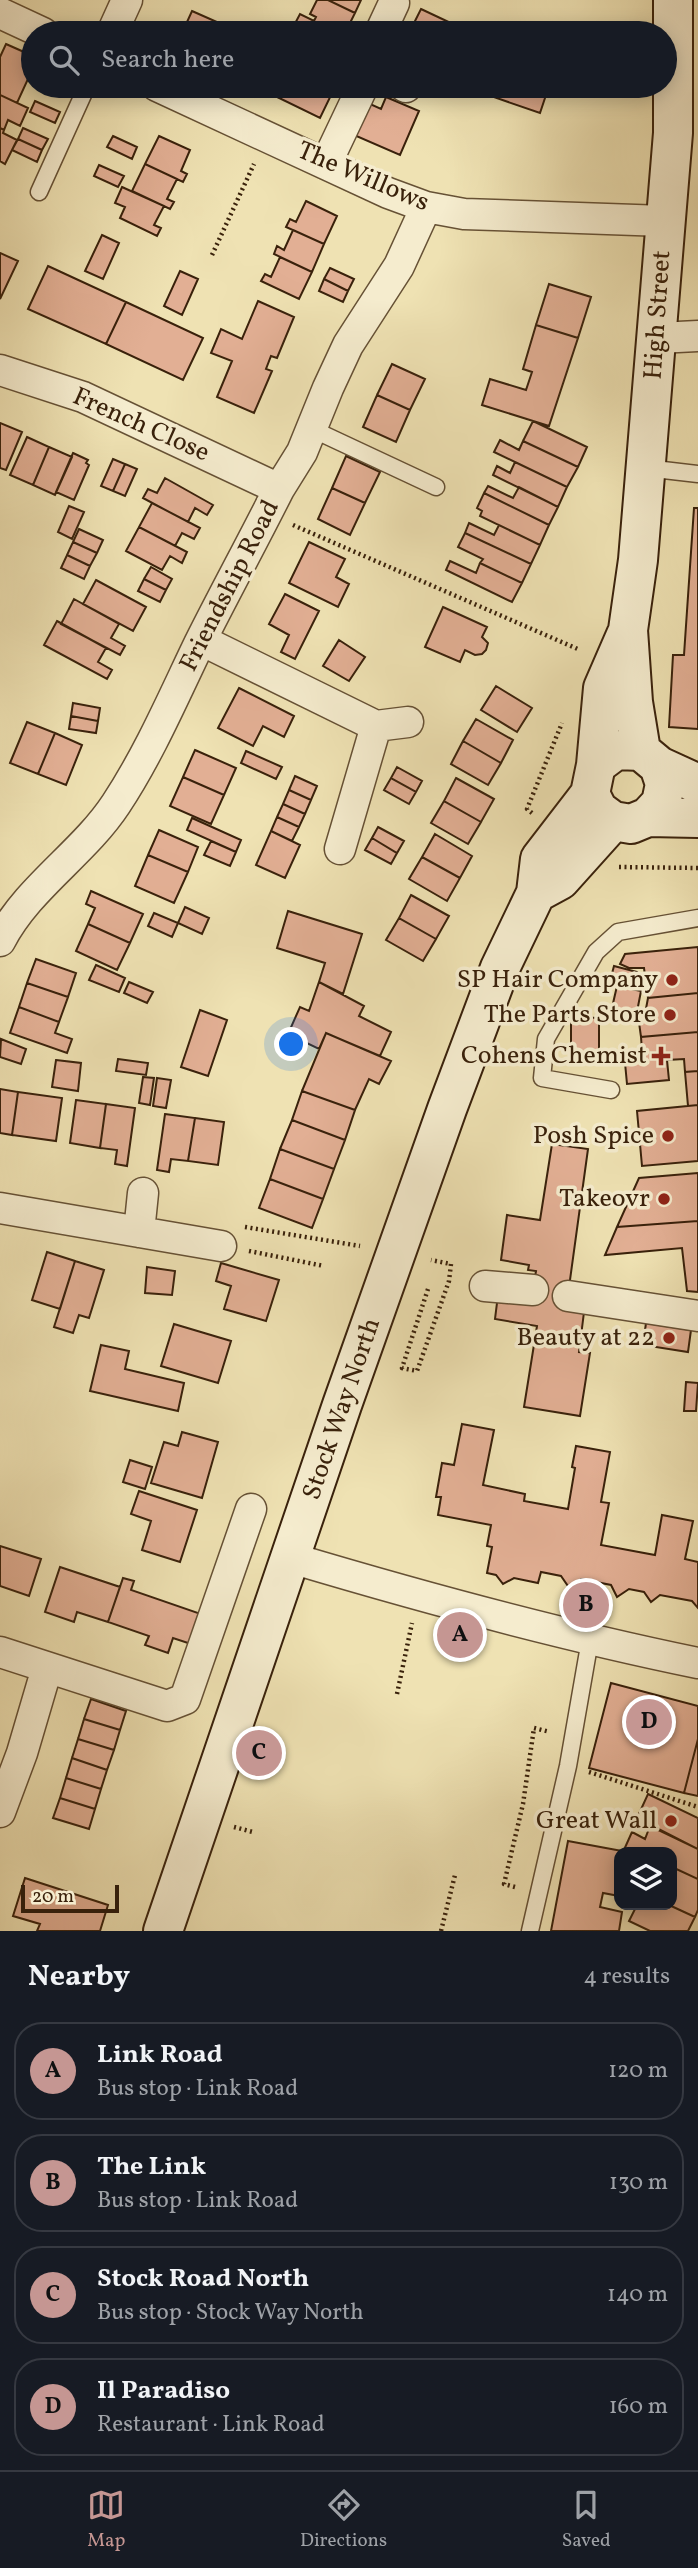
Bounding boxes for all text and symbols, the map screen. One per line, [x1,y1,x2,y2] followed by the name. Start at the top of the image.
[21,21,677,98] search box
[45,41,83,79] icon: search
[101,42,234,78] text: Search here
[291,133,435,221] street label: The Willows
[636,249,680,381] street label: High Street
[67,379,215,471] street label: French Close
[171,494,289,678] street label: Friendship Road
[457,962,658,998] place label: SP Hair Company
[664,972,680,988] marker: SP Hair Company
[484,997,656,1033] place label: The Parts Store
[662,1007,678,1023] marker: The Parts Store
[274,1027,308,1061] your location
[461,1038,647,1074] place label: Cohens Chemist
[653,1048,669,1064] marker: Cohens Chemist
[533,1118,654,1154] place label: Posh Spice
[660,1128,676,1144] marker: Posh Spice
[559,1181,650,1217] place label: Takeovr
[656,1191,672,1207] marker: Takeovr
[294,1313,390,1505] street label: Stock Way North
[516,1320,655,1356] place label: Beauty at 22
[661,1330,677,1346] marker: Beauty at 22
[563,1579,609,1631] pin: B
[437,1609,483,1661] pin: A
[626,1696,672,1748] pin: D
[236,1727,282,1779] pin: C
[536,1803,657,1839] place label: Great Wall
[663,1813,679,1829] marker: Great Wall
[614,1847,677,1910] map controls
[614,1847,677,1910] button: layers
[21,1882,119,1914] scale bar
[32,1884,74,1910] text: 20 m
[28,1956,130,1998] text: Nearby
[584,1961,670,1993] text: 4 results
[97,2037,223,2073] text: Link Road
[45,2055,61,2087] text: A
[608,2055,668,2087] text: 120 m
[97,2073,298,2105] text: Bus stop · Link Road
[97,2149,206,2185] text: The Link
[45,2167,61,2199] text: B
[609,2167,668,2199] text: 130 m
[97,2185,298,2217] text: Bus stop · Link Road
[97,2261,309,2297] text: Stock Road North
[46,2279,60,2311] text: C
[607,2279,668,2311] text: 140 m
[97,2297,364,2329] text: Bus stop · Stock Way North
[97,2373,230,2409] text: Il Paradiso
[45,2391,61,2423] text: D
[609,2391,668,2423] text: 160 m
[97,2409,325,2441] text: Restaurant · Link Road
[87,2486,125,2554] tab: Map
[300,2486,387,2554] tab: Directions
[562,2486,611,2554] tab: Saved

